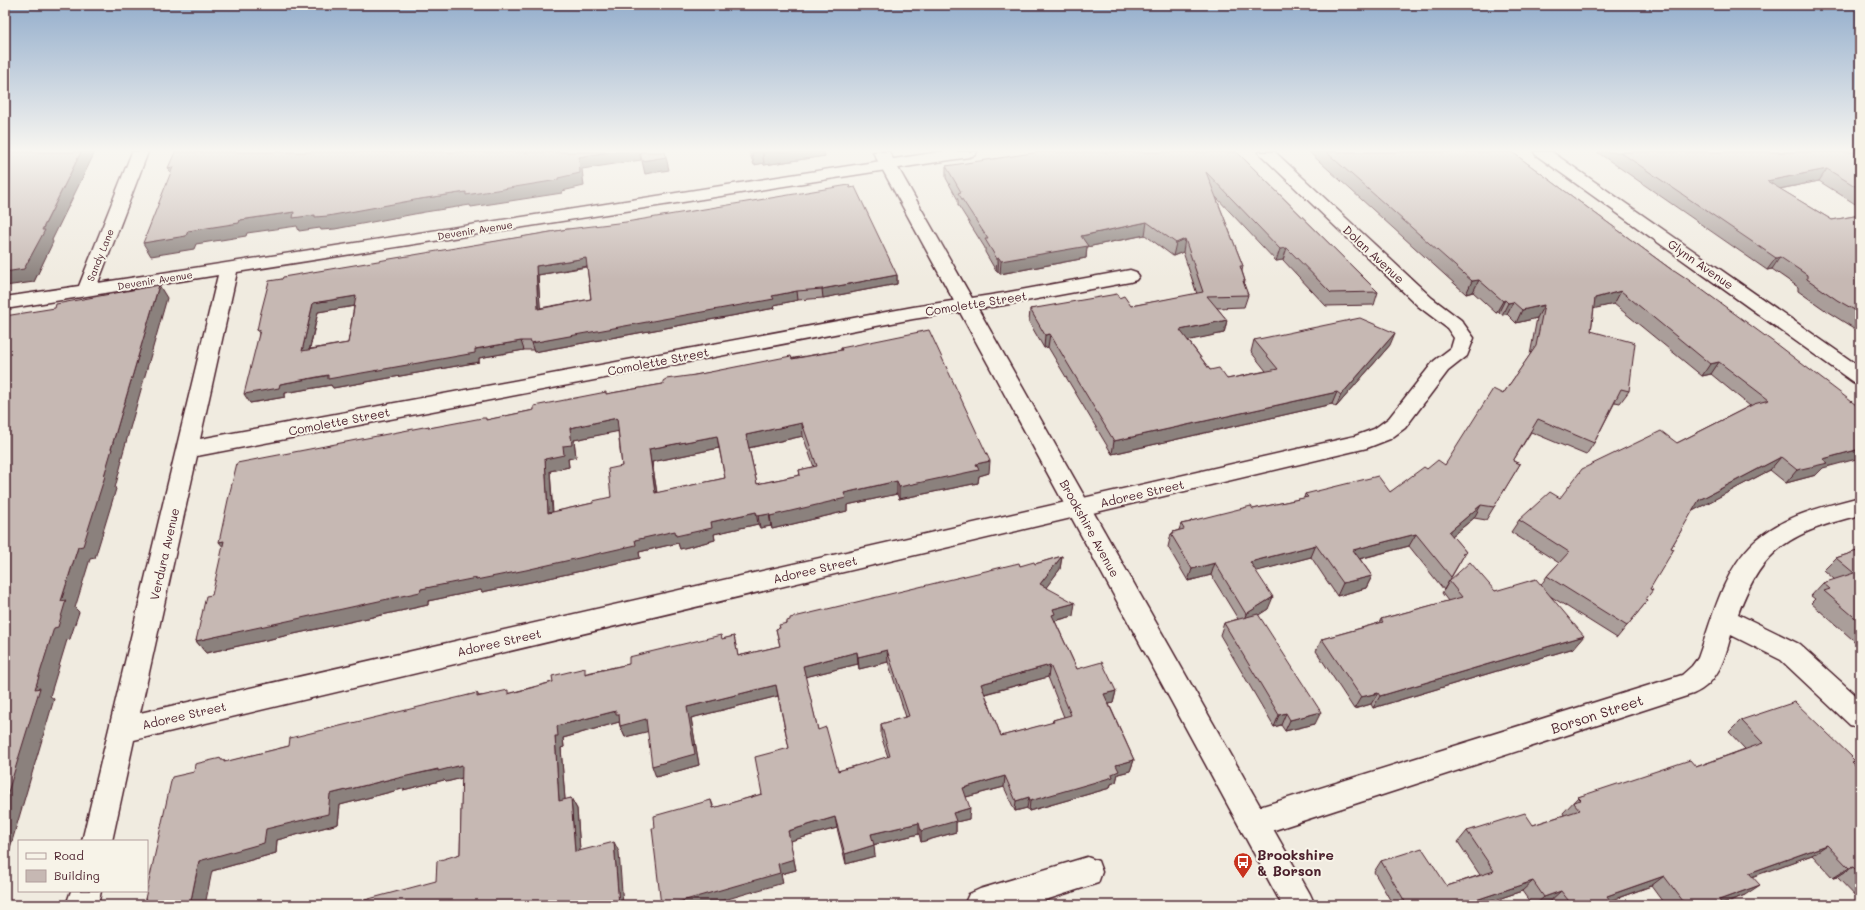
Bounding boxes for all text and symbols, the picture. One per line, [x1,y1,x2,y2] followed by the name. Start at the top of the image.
[436,217,514,243] street label: Devenir Avenue
[1340,222,1408,286] street label: Dolan Avenue
[83,227,117,283] street label: Sandy Lane
[1665,235,1737,293] street label: Glynn Avenue
[116,267,194,293] street label: Devenir Avenue
[924,287,1028,319] street label: Comolette Street
[606,343,710,379] street label: Comolette Street
[287,403,391,439] street label: Comolette Street
[1057,476,1123,580] street label: Brookshire Avenue
[1098,476,1186,510] street label: Adoree Street
[146,506,182,602] street label: Verdura Avenue
[771,552,859,586] street label: Adoree Street
[455,625,543,659] street label: Adoree Street
[1548,690,1646,738] street label: Borson Street
[140,698,228,732] street label: Adoree Street
[18,840,148,892] legend
[1257,845,1334,880] place label: Brookshire & Borson
[54,847,84,863] text: Road
[1232,851,1254,879] bus stop icon: Brookshire & Borson
[54,867,100,883] text: Building

